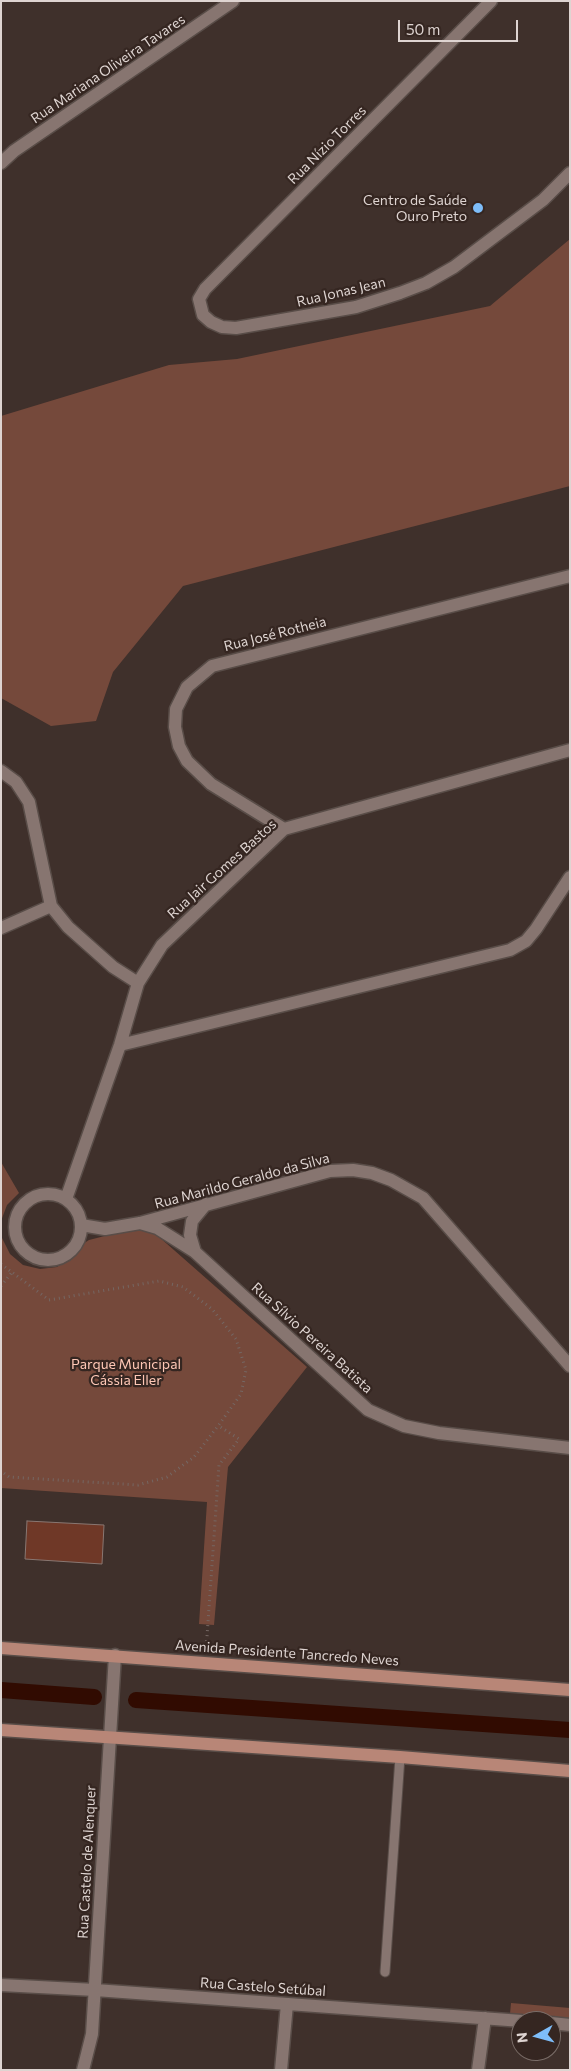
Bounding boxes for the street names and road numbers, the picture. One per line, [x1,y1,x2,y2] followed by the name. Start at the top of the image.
[28,11,188,127] street label: Rua Mariana Oliveira Tavares
[284,102,370,188] street label: Rua Nízio Torres
[295,274,387,310] street label: Rua Jonas Jean
[222,613,328,655] street label: Rua José Rotheia
[164,816,280,922] street label: Rua Jair Gomes Bastos
[153,1150,331,1212] street label: Rua Marildo Geraldo da Silva
[248,1279,376,1397] street label: Rua Sílvio Pereira Batista
[175,1637,399,1669] street label: Avenida Presidente Tancredo Neves
[75,1785,99,1939] street label: Rua Castelo de Alenquer
[199,1974,327,2000] street label: Rua Castelo Setúbal

